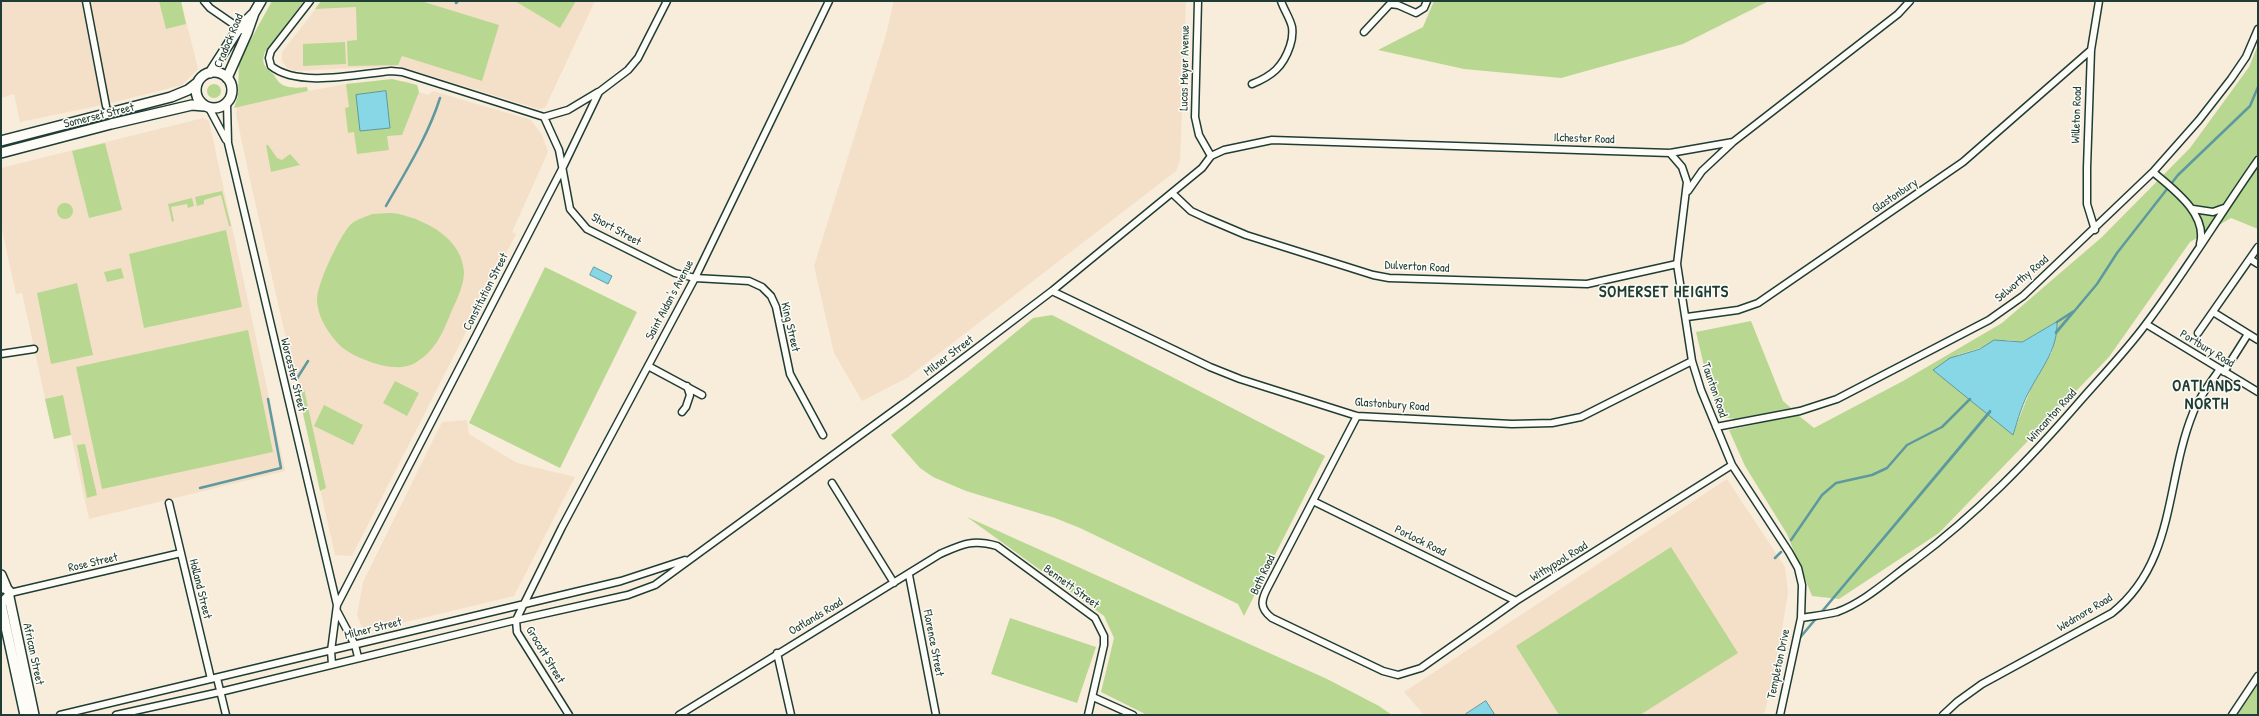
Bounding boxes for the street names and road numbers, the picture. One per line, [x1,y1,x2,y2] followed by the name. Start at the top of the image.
[211,12,247,70] street label: Cradock Road
[1177,25,1193,111] street label: Lucas Meyer Avenue
[2069,86,2085,144] street label: Willeton Road
[62,100,136,132] street label: Somerset Street
[1553,131,1615,147] street label: Ilchester Road
[1869,175,1921,217] street label: Glastonbury
[589,210,643,250] street label: Short Street
[460,251,512,333] street label: Constitution Street
[1992,253,2052,305] street label: Selworthy Road
[643,258,697,342] street label: Saint Aidan's Avenue
[1384,258,1450,276] street label: Dulverton Road
[777,301,803,353] street label: King Street
[2177,327,2237,371] street label: Portbury Road
[921,333,977,379] street label: Milner Street
[277,337,309,413] street label: Worcester Street
[1698,361,1730,419] street label: Taunton Road
[2024,386,2080,446] street label: Wincanton Road
[1354,395,1430,415] street label: Glastonbury Road
[1392,522,1448,560] street label: Porlock Road
[1528,539,1590,585] street label: Withypool Road
[67,550,119,576] street label: Rose Street
[1248,553,1278,597] street label: Bath Road
[186,558,214,620] street label: Holland Street
[1040,562,1102,612] street label: Bennett Street
[2055,591,2115,635] street label: Wedmore Road
[786,595,846,639] street label: Oatlands Road
[919,609,947,677] street label: Florence Street
[343,615,403,643] street label: Milner Street
[19,622,47,686] street label: African Street
[522,624,568,686] street label: Grocott Street
[1765,628,1793,700] street label: Templeton Drive

